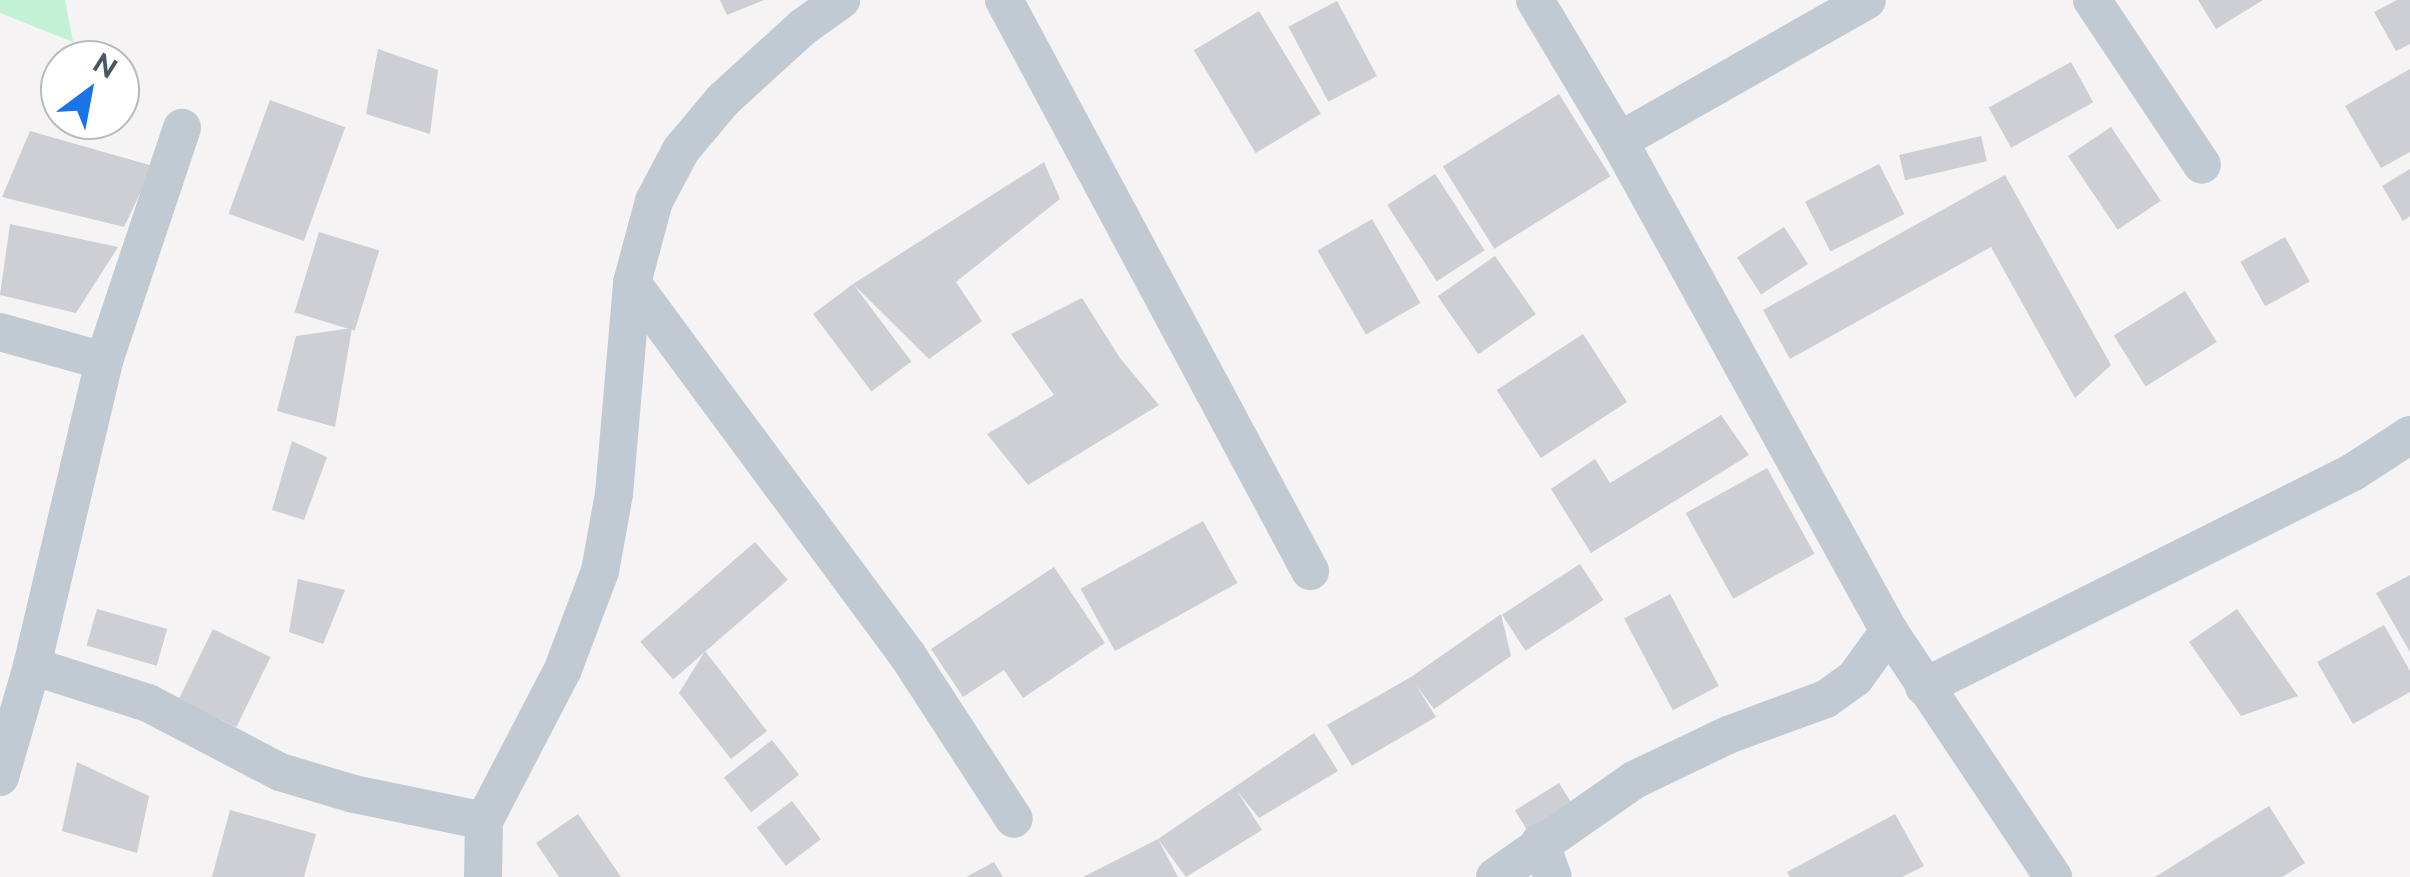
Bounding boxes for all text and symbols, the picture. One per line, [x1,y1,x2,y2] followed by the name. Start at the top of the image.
[40,40,140,140] north arrow
[87,46,123,85] text: N

